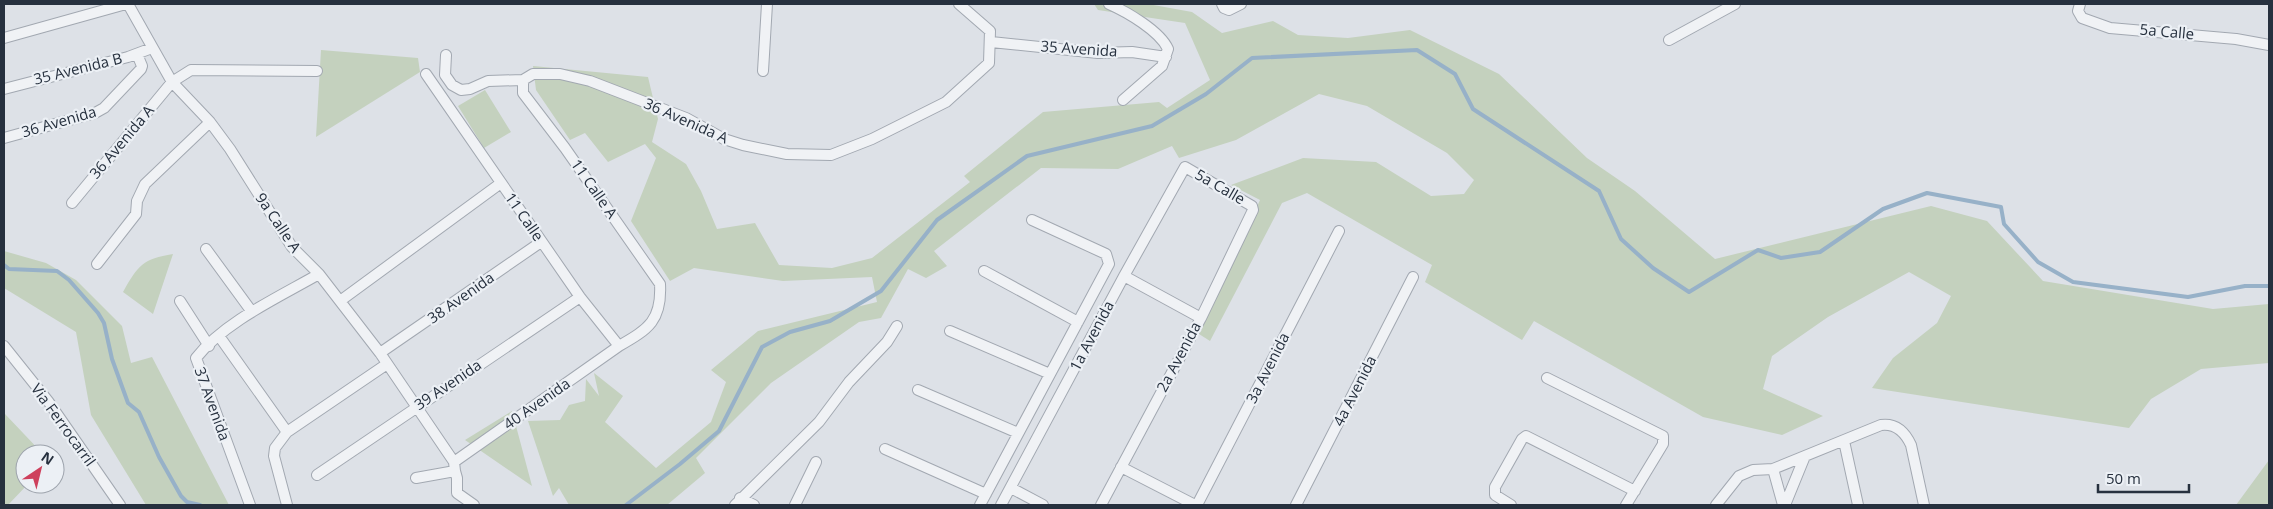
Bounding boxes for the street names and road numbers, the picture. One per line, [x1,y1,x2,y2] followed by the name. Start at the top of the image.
[2139,19,2195,43] street label: 5a Calle
[1040,35,1118,61] street label: 35 Avenida
[31,47,124,89] street label: 35 Avenida B
[641,93,732,148] street label: 36 Avenida A
[85,100,158,182] street label: 36 Avenida A
[19,101,98,141] street label: 36 Avenida
[567,155,623,223] street label: 11 Calle A
[1192,164,1249,208] street label: 5a Calle
[501,188,549,245] street label: 11 Calle
[252,189,306,257] street label: 9a Calle A
[423,267,498,327] street label: 38 Avenida
[1064,297,1118,374] street label: 1a Avenida
[1151,318,1205,395] street label: 2a Avenida
[1241,329,1293,406] street label: 3a Avenida
[1328,352,1380,429] street label: 4a Avenida
[410,354,485,414] street label: 39 Avenida
[190,364,235,443] street label: 37 Avenida
[499,373,574,433] street label: 40 Avenida
[27,379,101,470] street label: Via Ferrocarril

